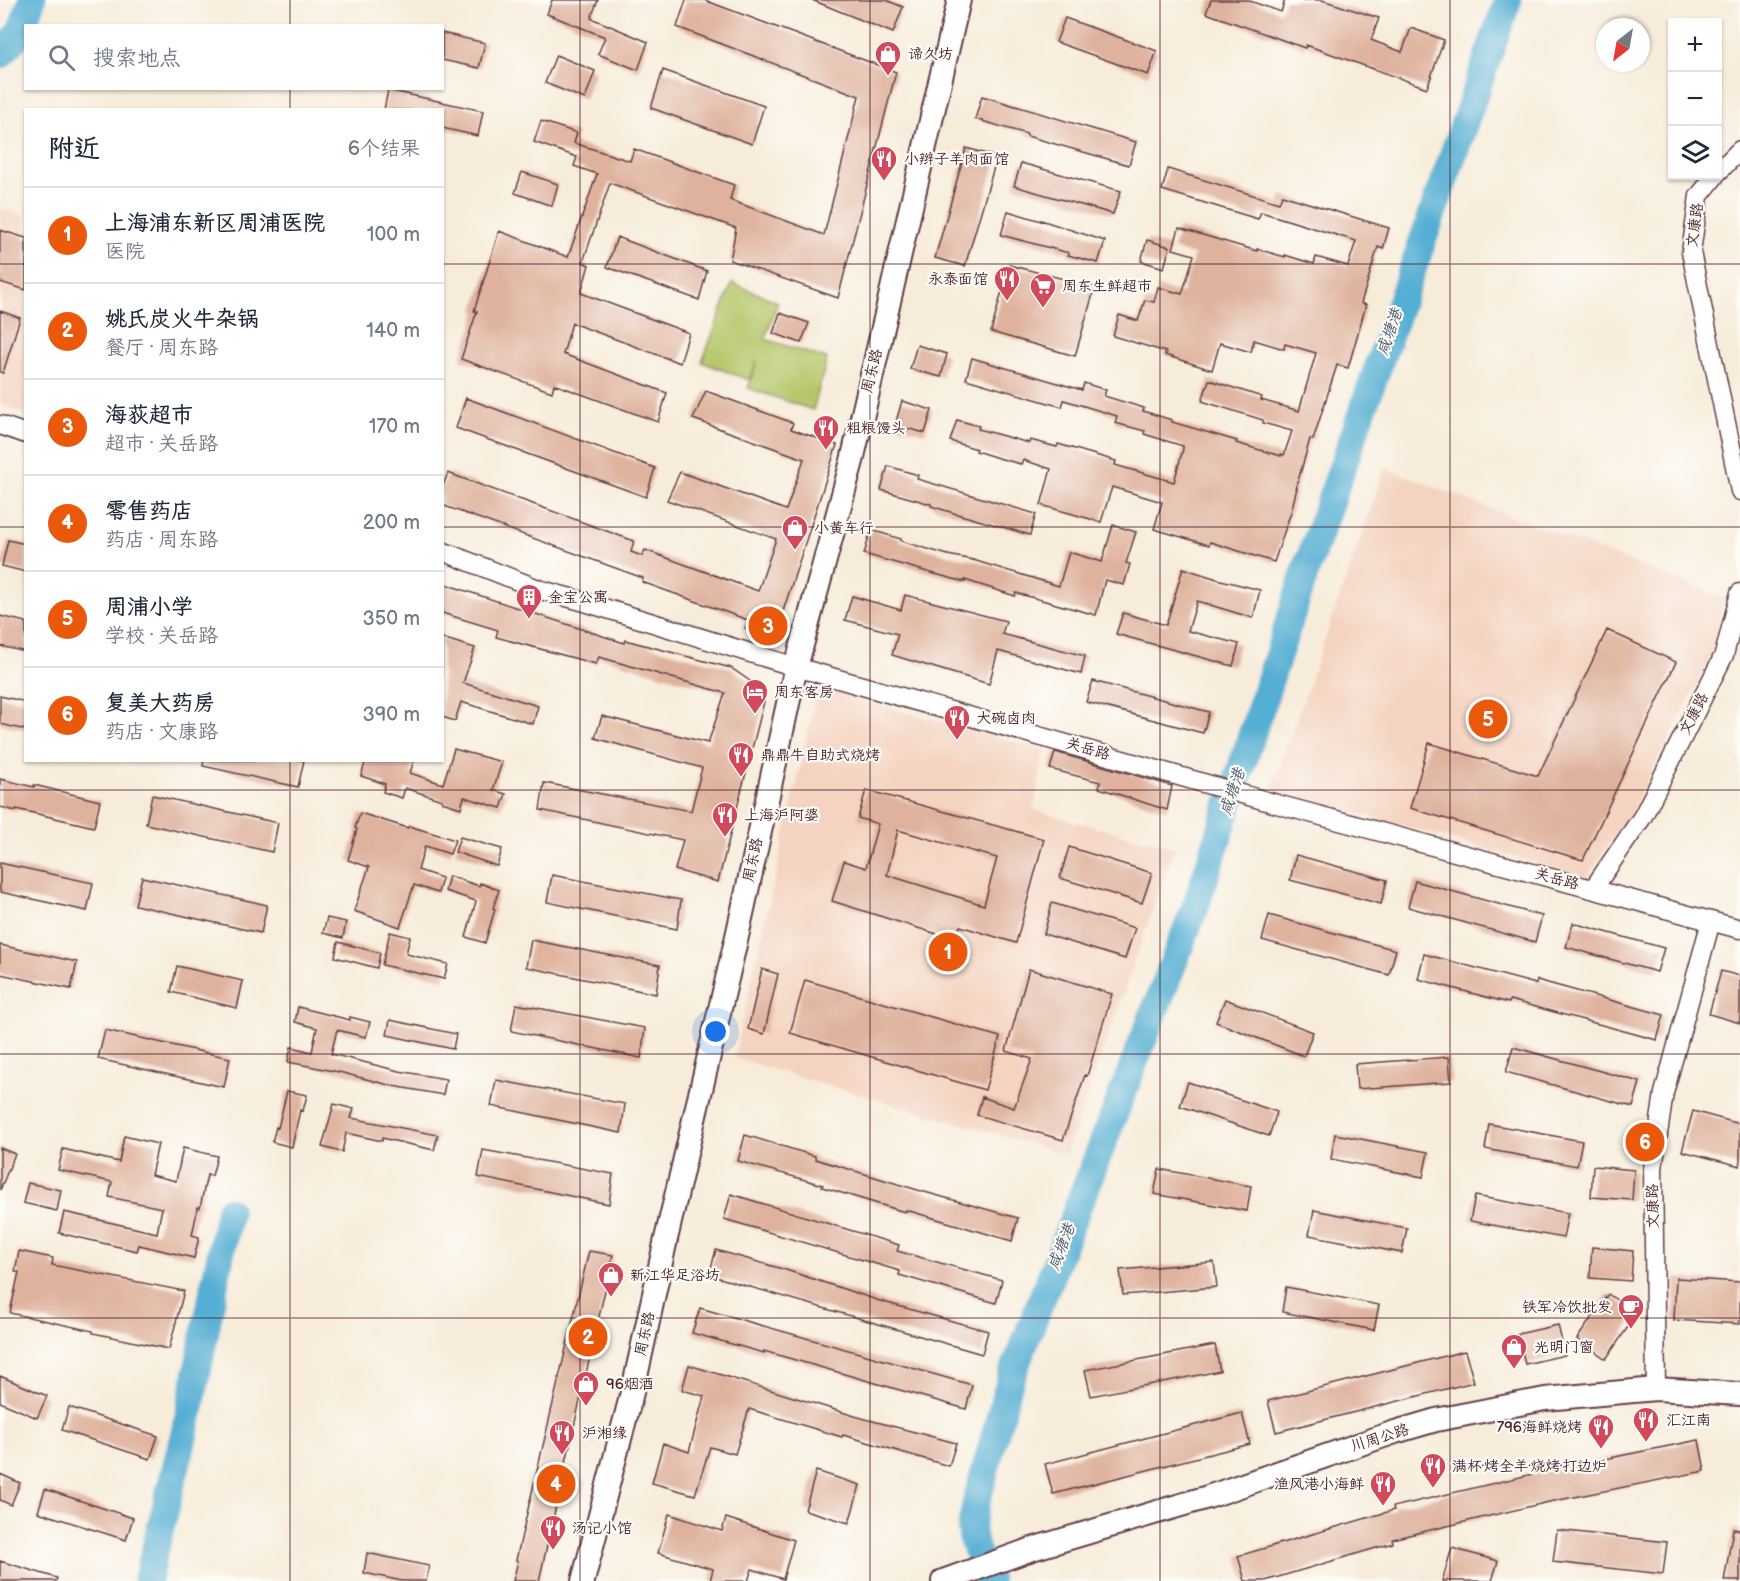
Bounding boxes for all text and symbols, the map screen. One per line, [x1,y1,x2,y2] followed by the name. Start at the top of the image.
[1596,18,1650,72] north arrow
[1668,18,1722,180] map controls
[1668,18,1722,72] button: +
[24,24,444,90] search box
[873,39,903,77] shop icon: 谛久坊
[45,41,78,74] icon: search
[93,45,181,72] text: 搜索地点
[908,45,953,64] place label: 谛久坊
[1668,72,1722,126] button: −
[1668,126,1722,180] button: layers
[48,134,100,165] text: 附近
[348,137,420,161] text: 6个结果
[869,144,899,182] restaurant icon: 小辫子羊肉面馆
[904,150,1009,169] place label: 小辫子羊肉面馆
[1682,201,1708,249] street label: 文康路
[105,210,325,237] text: 上海浦东新区周浦医院
[63,223,72,247] text: 1
[367,223,420,247] text: 100 m
[105,240,145,264] text: 医院
[992,264,1022,302] restaurant icon: 永泰面馆
[928,270,988,289] place label: 永泰面馆
[1028,271,1058,309] supermarket icon: 周东生鲜超市
[1062,277,1152,296] place label: 周东生鲜超市
[1373,304,1407,358] water label: 咸塘港
[105,306,259,333] text: 姚氏炭火牛杂锅
[62,319,73,343] text: 2
[366,319,420,343] text: 140 m
[105,336,218,360] text: 餐厅 · 周东路
[857,347,887,395] street label: 周东路
[105,402,193,429] text: 海荻超市
[811,413,841,451] restaurant icon: 粗粮馒头
[62,415,73,439] text: 3
[369,415,420,439] text: 170 m
[846,419,906,438] place label: 粗粮馒头
[105,432,218,456] text: 超市 · 关岳路
[105,498,193,525] text: 零售药店
[62,511,73,535] text: 4
[363,511,420,535] text: 200 m
[780,513,810,551] shop icon: 小黄车行
[814,519,874,538] place label: 小黄车行
[105,528,218,552] text: 药店 · 周东路
[514,582,544,620] building icon: 金宝公寓
[548,588,608,607] place label: 金宝公寓
[105,594,193,621] text: 周浦小学
[748,604,788,648] pin: 3
[62,607,73,631] text: 5
[363,607,420,631] text: 350 m
[105,624,218,648] text: 学校 · 关岳路
[740,677,770,715] hotel icon: 周东客房
[774,683,834,702] place label: 周东客房
[105,690,215,717] text: 复美大药房
[1675,690,1713,738] street label: 文康路
[1468,696,1508,742] pin: 5
[61,703,74,727] text: 6
[362,703,420,727] text: 390 m
[942,703,972,741] restaurant icon: 大碗卤肉
[976,709,1036,728] place label: 大碗卤肉
[105,720,218,744] text: 药店 · 文康路
[1064,734,1112,764] street label: 关岳路
[726,740,756,778] restaurant icon: 鼎鼎牛自助式烧烤
[760,746,880,765] place label: 鼎鼎牛自助式烧烤
[1217,764,1250,818] water label: 咸塘港
[710,800,740,838] restaurant icon: 上海沪阿婆
[744,806,819,825] place label: 上海沪阿婆
[739,836,767,884] street label: 周东路
[1533,864,1581,894] street label: 关岳路
[928,930,968,974] pin: 1
[701,1017,730,1046] your location
[1626,1120,1664,1164] pin: 6
[1643,1183,1663,1229] street label: 文康路
[1045,1219,1080,1273] water label: 咸塘港
[596,1260,626,1298] shop icon: 新江华足浴坊
[630,1266,720,1285] place label: 新江华足浴坊
[1616,1292,1646,1330] cafe icon: 铁军冷饮批发
[1522,1298,1612,1317] place label: 铁军冷饮批发
[631,1310,659,1358] street label: 周东路
[568,1314,608,1360] pin: 2
[1499,1332,1529,1370] shop icon: 光明门窗
[1534,1338,1594,1357] place label: 光明门窗
[571,1369,601,1407] shop icon: 96烟酒
[606,1375,654,1394] place label: 96烟酒
[1631,1405,1661,1443] restaurant icon: 汇江南
[1666,1411,1711,1430] place label: 汇江南
[1586,1412,1616,1450] restaurant icon: 796海鲜烧烤
[547,1418,577,1456] restaurant icon: 沪湘缘
[1497,1418,1582,1437] place label: 796海鲜烧烤
[1349,1420,1411,1456] street label: 川周公路
[582,1424,627,1443] place label: 沪湘缘
[1418,1451,1448,1489] restaurant icon: 满杯·烤全羊·烧烤·打边炉
[1452,1457,1607,1476] place label: 满杯·烤全羊·烧烤·打边炉
[536,1462,576,1506] pin: 4
[1368,1469,1398,1507] restaurant icon: 渔风港小海鲜
[1274,1475,1364,1494] place label: 渔风港小海鲜
[538,1513,568,1551] restaurant icon: 汤记小馆
[572,1519,632,1538] place label: 汤记小馆

